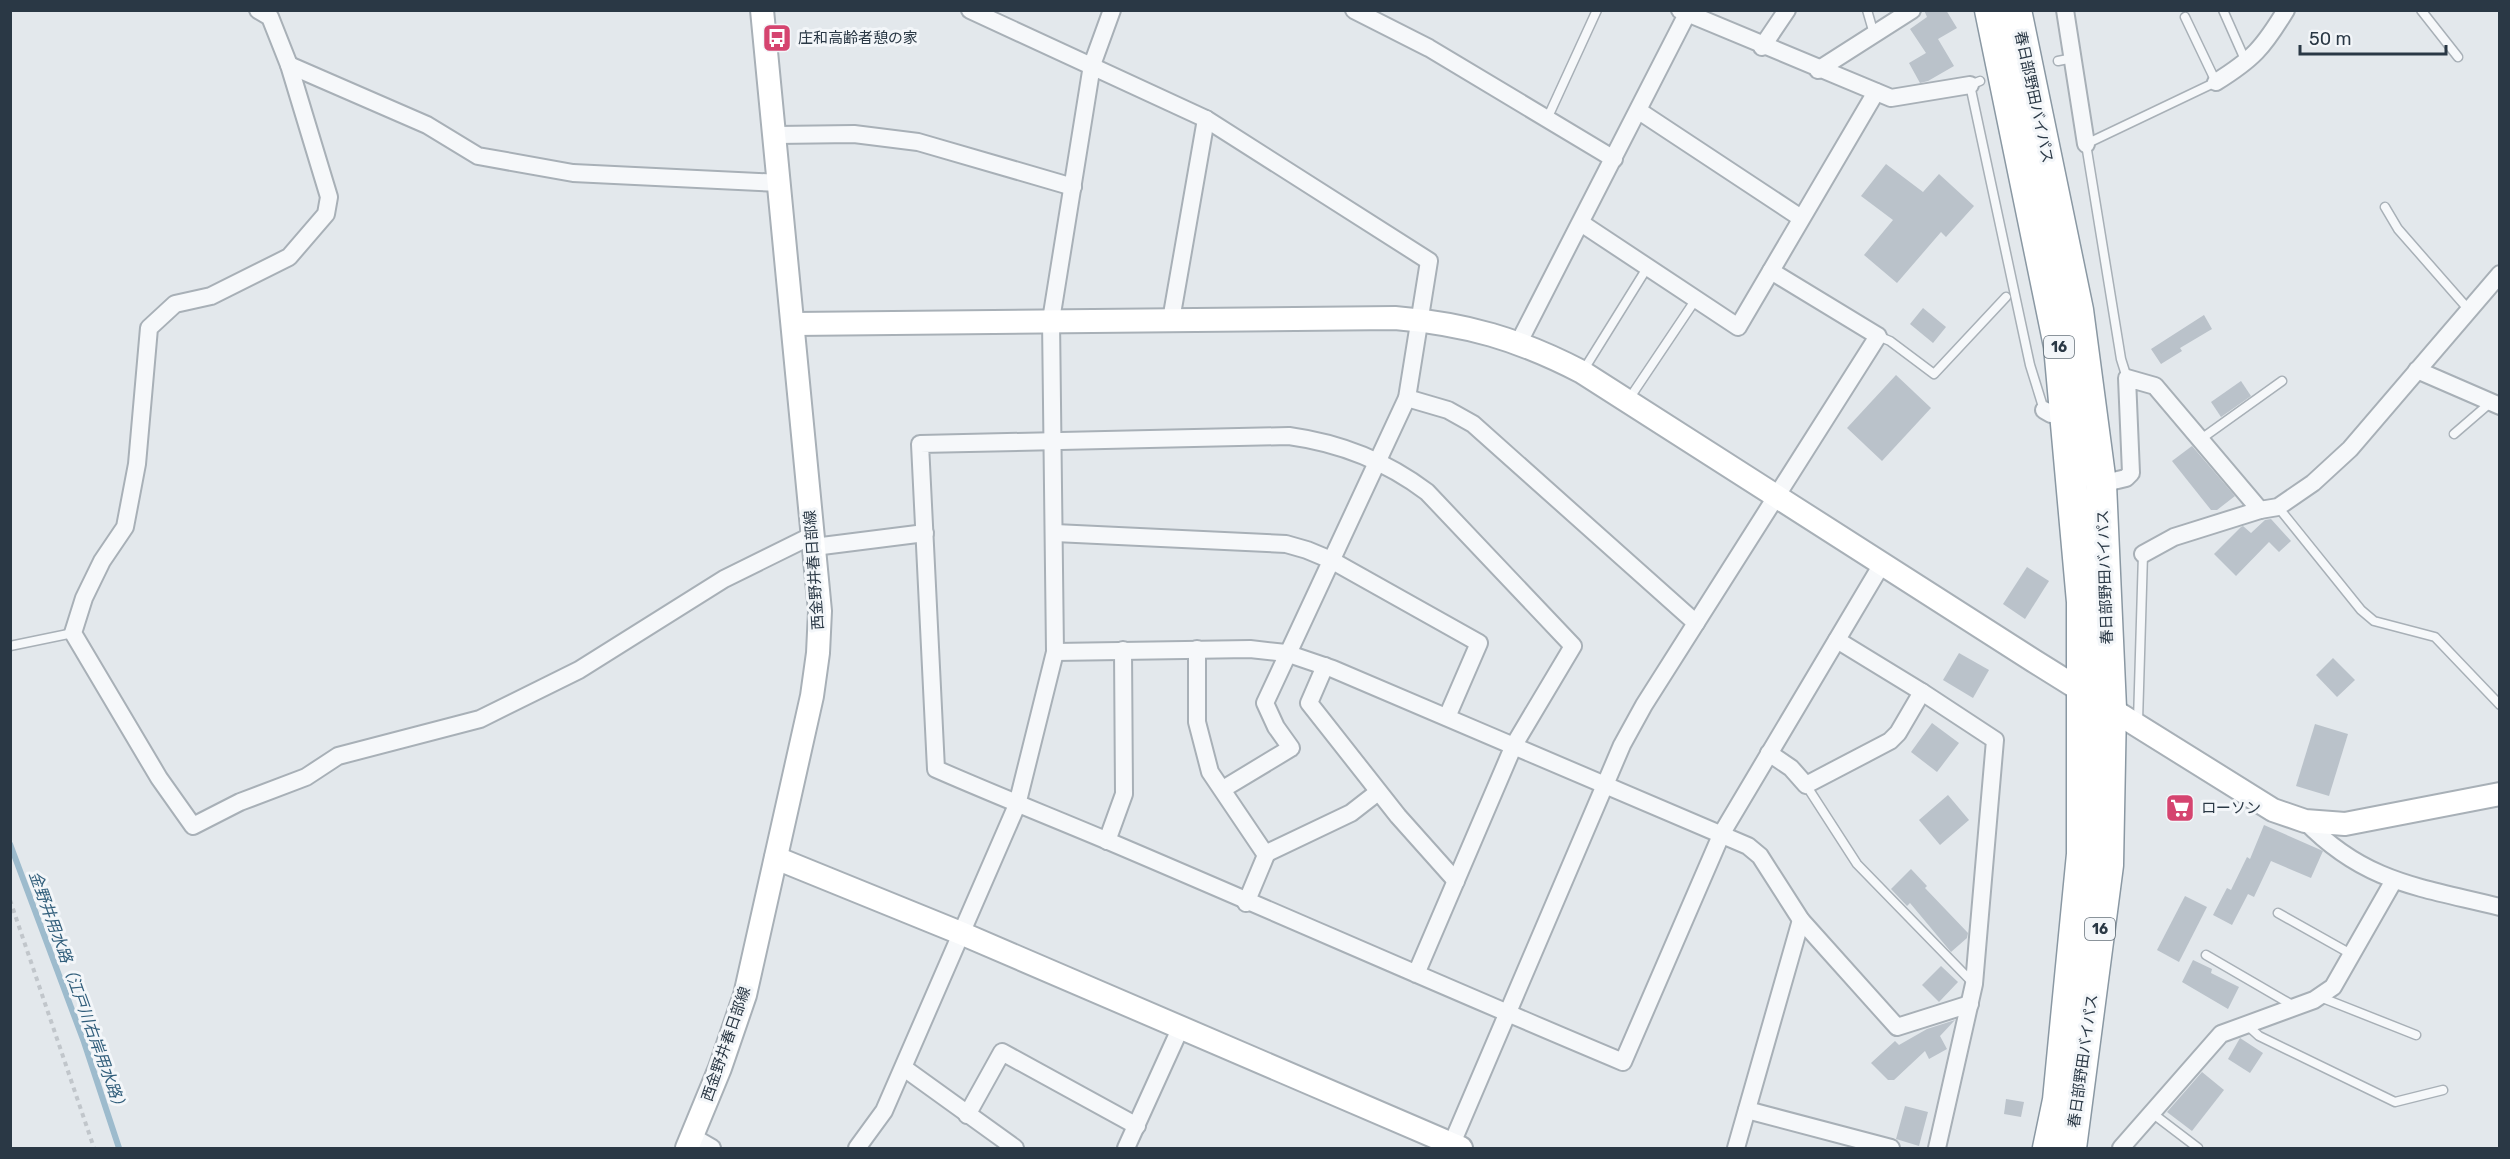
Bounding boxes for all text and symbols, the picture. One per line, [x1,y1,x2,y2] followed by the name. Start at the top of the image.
[2300,18,2446,56] scale bar
[761,22,793,54] bus stop icon: 庄和高齢者憩の家
[2309,28,2352,50] text: 50 m
[798,29,918,47] place label: 庄和高齢者憩の家
[2011,29,2057,165] street label: 春日部野田バイパス
[2044,336,2074,358] road number: 16
[2094,509,2116,645] street label: 春日部野田バイパス
[801,510,827,630] street label: 西金野井春日部線
[2164,792,2196,824] supermarket icon: ローソン
[2201,799,2261,817] place label: ローソン
[25,868,131,1116] water label: 金野井用水路（江戸川右岸用水路）
[2085,918,2115,940] road number: 16
[698,984,754,1104] street label: 西金野井春日部線
[2065,993,2101,1129] street label: 春日部野田バイパス

